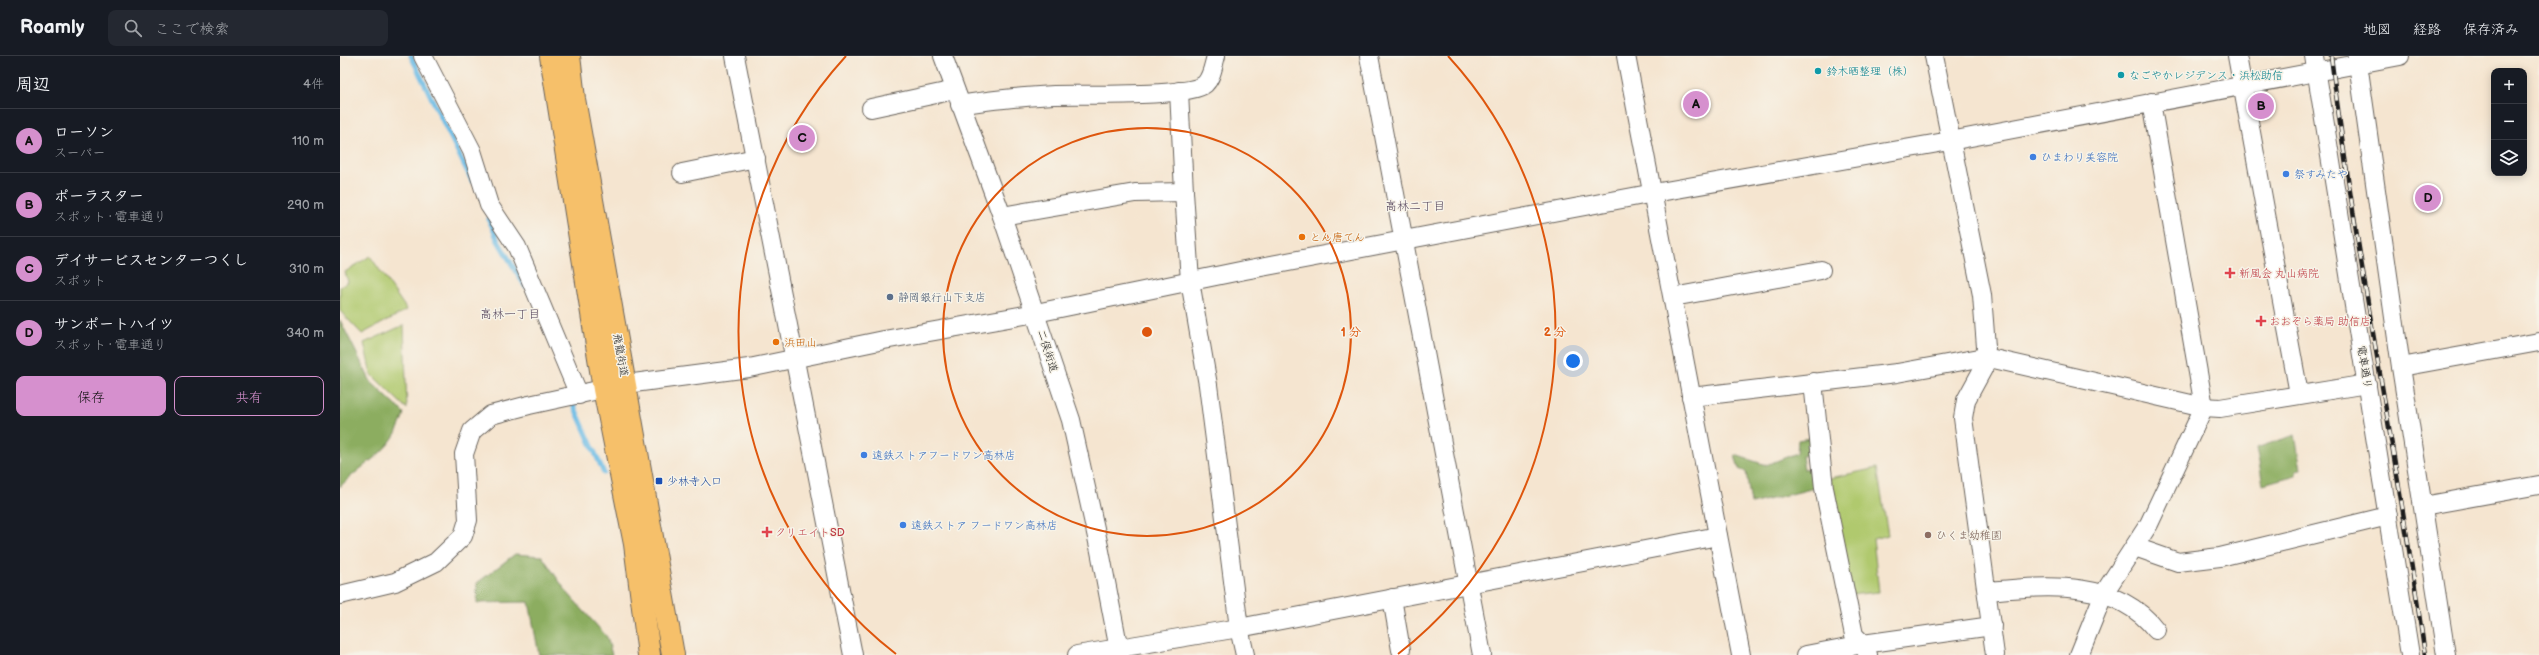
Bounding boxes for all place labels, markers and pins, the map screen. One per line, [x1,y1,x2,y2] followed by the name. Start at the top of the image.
[1826,65,1914,78] place label: 鈴木晒整理（株）
[1813,66,1823,76] marker: 鈴木晒整理（株）
[2129,69,2283,82] place label: なごやかレジデンス・浜松助信
[2116,70,2126,80] marker: なごやかレジデンス・浜松助信
[1683,89,1709,119] pin: A
[2248,91,2274,121] pin: B
[789,123,815,153] pin: C
[2041,151,2118,164] place label: ひまわり美容院
[2028,152,2038,162] marker: ひまわり美容院
[2294,168,2348,181] place label: 祭すみたや
[2281,169,2291,179] marker: 祭すみたや
[2415,183,2441,213] pin: D
[1310,231,1365,244] place label: とん唐てん
[1297,232,1307,242] marker: とん唐てん
[2224,267,2236,279] marker: 新風会 丸山病院
[2239,267,2319,280] place label: 新風会 丸山病院
[898,291,986,304] place label: 静岡銀行山下支店
[885,292,895,302] marker: 静岡銀行山下支店
[2269,315,2371,328] place label: おおぞら薬局 助信店
[2256,316,2266,326] marker: おおぞら薬局 助信店
[1140,325,1154,339] centre of rings
[784,336,817,349] place label: 浜田山
[771,337,781,347] marker: 浜田山
[872,449,1016,462] place label: 遠鉄ストアフードワン高林店
[859,450,869,460] marker: 遠鉄ストアフードワン高林店
[667,475,722,488] place label: 少林寺入口
[654,476,664,486] marker: 少林寺入口
[911,519,1058,532] place label: 遠鉄ストア フードワン高林店
[898,520,908,530] marker: 遠鉄ストア フードワン高林店
[775,526,845,539] place label: クリエイトSD
[762,527,772,537] marker: クリエイトSD
[1936,529,2002,542] place label: ひくま幼稚園
[1923,530,1933,540] marker: ひくま幼稚園

